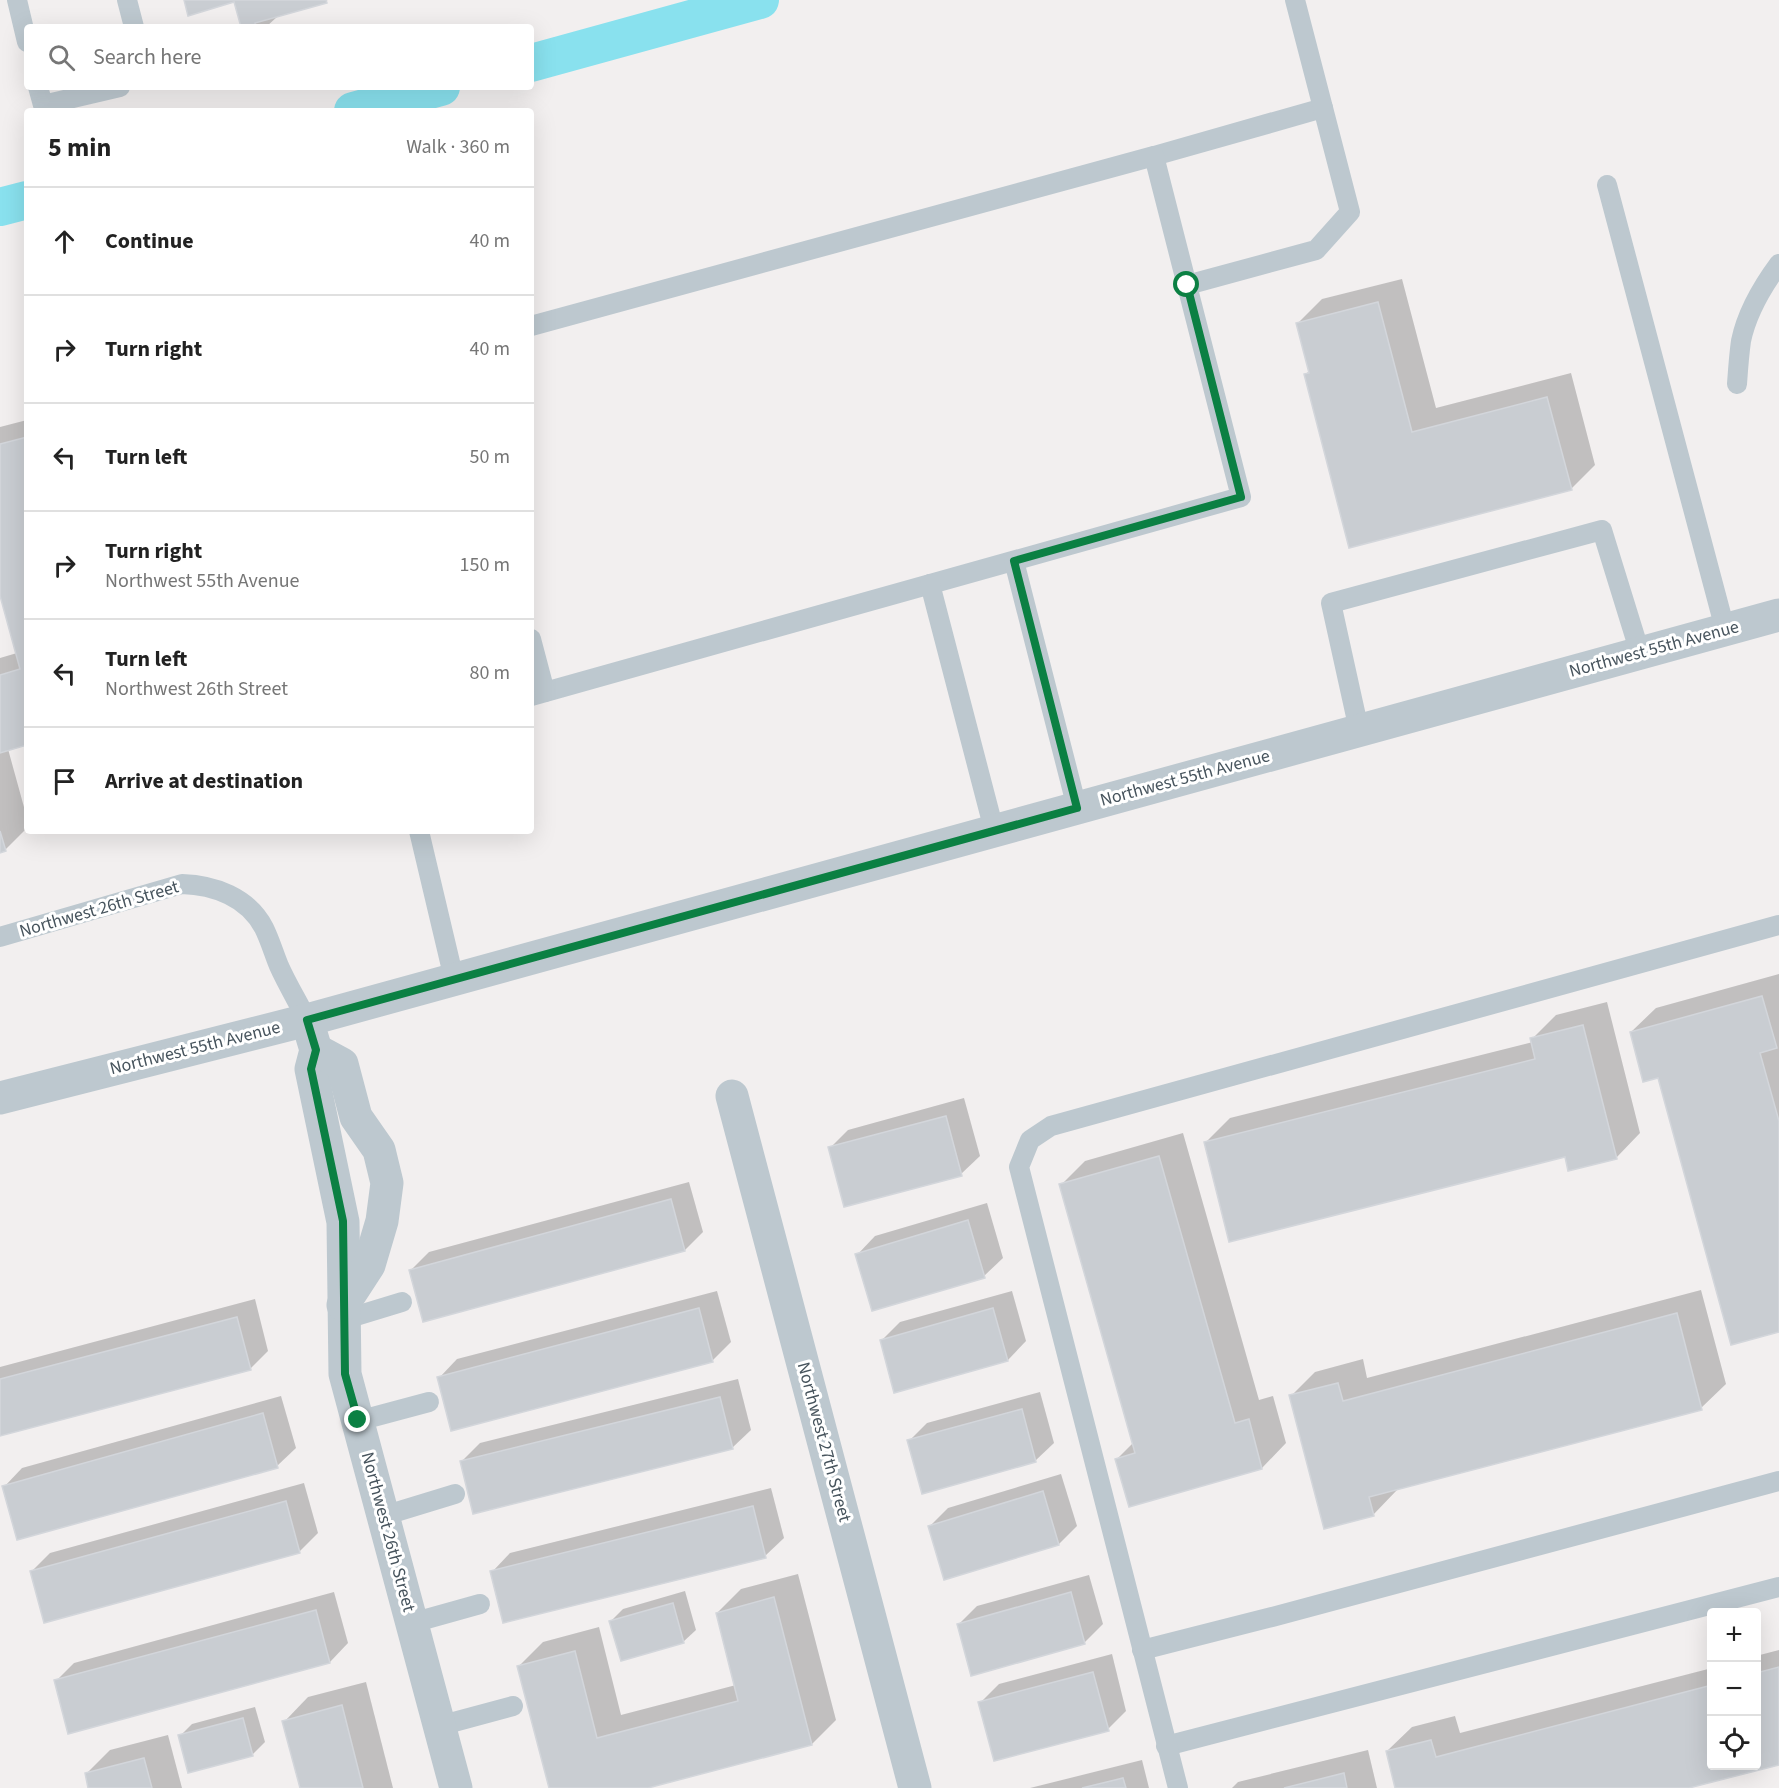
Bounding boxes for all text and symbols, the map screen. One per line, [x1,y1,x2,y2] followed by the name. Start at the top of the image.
[24,24,534,90] search box
[45,41,78,74] icon: search
[93,41,201,73] text: Search here
[48,129,111,166] text: 5 min
[406,133,510,161] text: Walk · 360 m
[48,225,81,258] icon: ahead
[105,225,194,257] text: Continue
[470,227,510,255] text: 40 m
[1173,271,1199,297] route start
[48,333,81,366] icon: right
[105,333,202,365] text: Turn right
[470,335,510,363] text: 40 m
[48,441,81,474] icon: left
[105,441,187,473] text: Turn left
[470,443,510,471] text: 50 m
[105,535,202,567] text: Turn right
[48,549,81,582] icon: right
[460,551,510,579] text: 150 m
[105,567,300,595] text: Northwest 55th Avenue
[1566,614,1742,684] street label: Northwest 55th Avenue
[105,643,187,675] text: Turn left
[48,657,81,690] icon: left
[470,659,510,687] text: 80 m
[105,675,288,703] text: Northwest 26th Street
[1097,743,1273,813] street label: Northwest 55th Avenue
[48,765,81,798] icon: arrive
[105,765,303,797] text: Arrive at destination
[16,874,182,944] street label: Northwest 26th Street
[107,1015,283,1081] street label: Northwest 55th Avenue
[791,1359,857,1525] street label: Northwest 27th Street
[344,1406,370,1432] route end
[355,1449,421,1615] street label: Northwest 26th Street
[1707,1608,1761,1770] map controls
[1707,1608,1761,1662] button: +
[1707,1662,1761,1716] button: −
[1707,1716,1761,1770] button: locate

